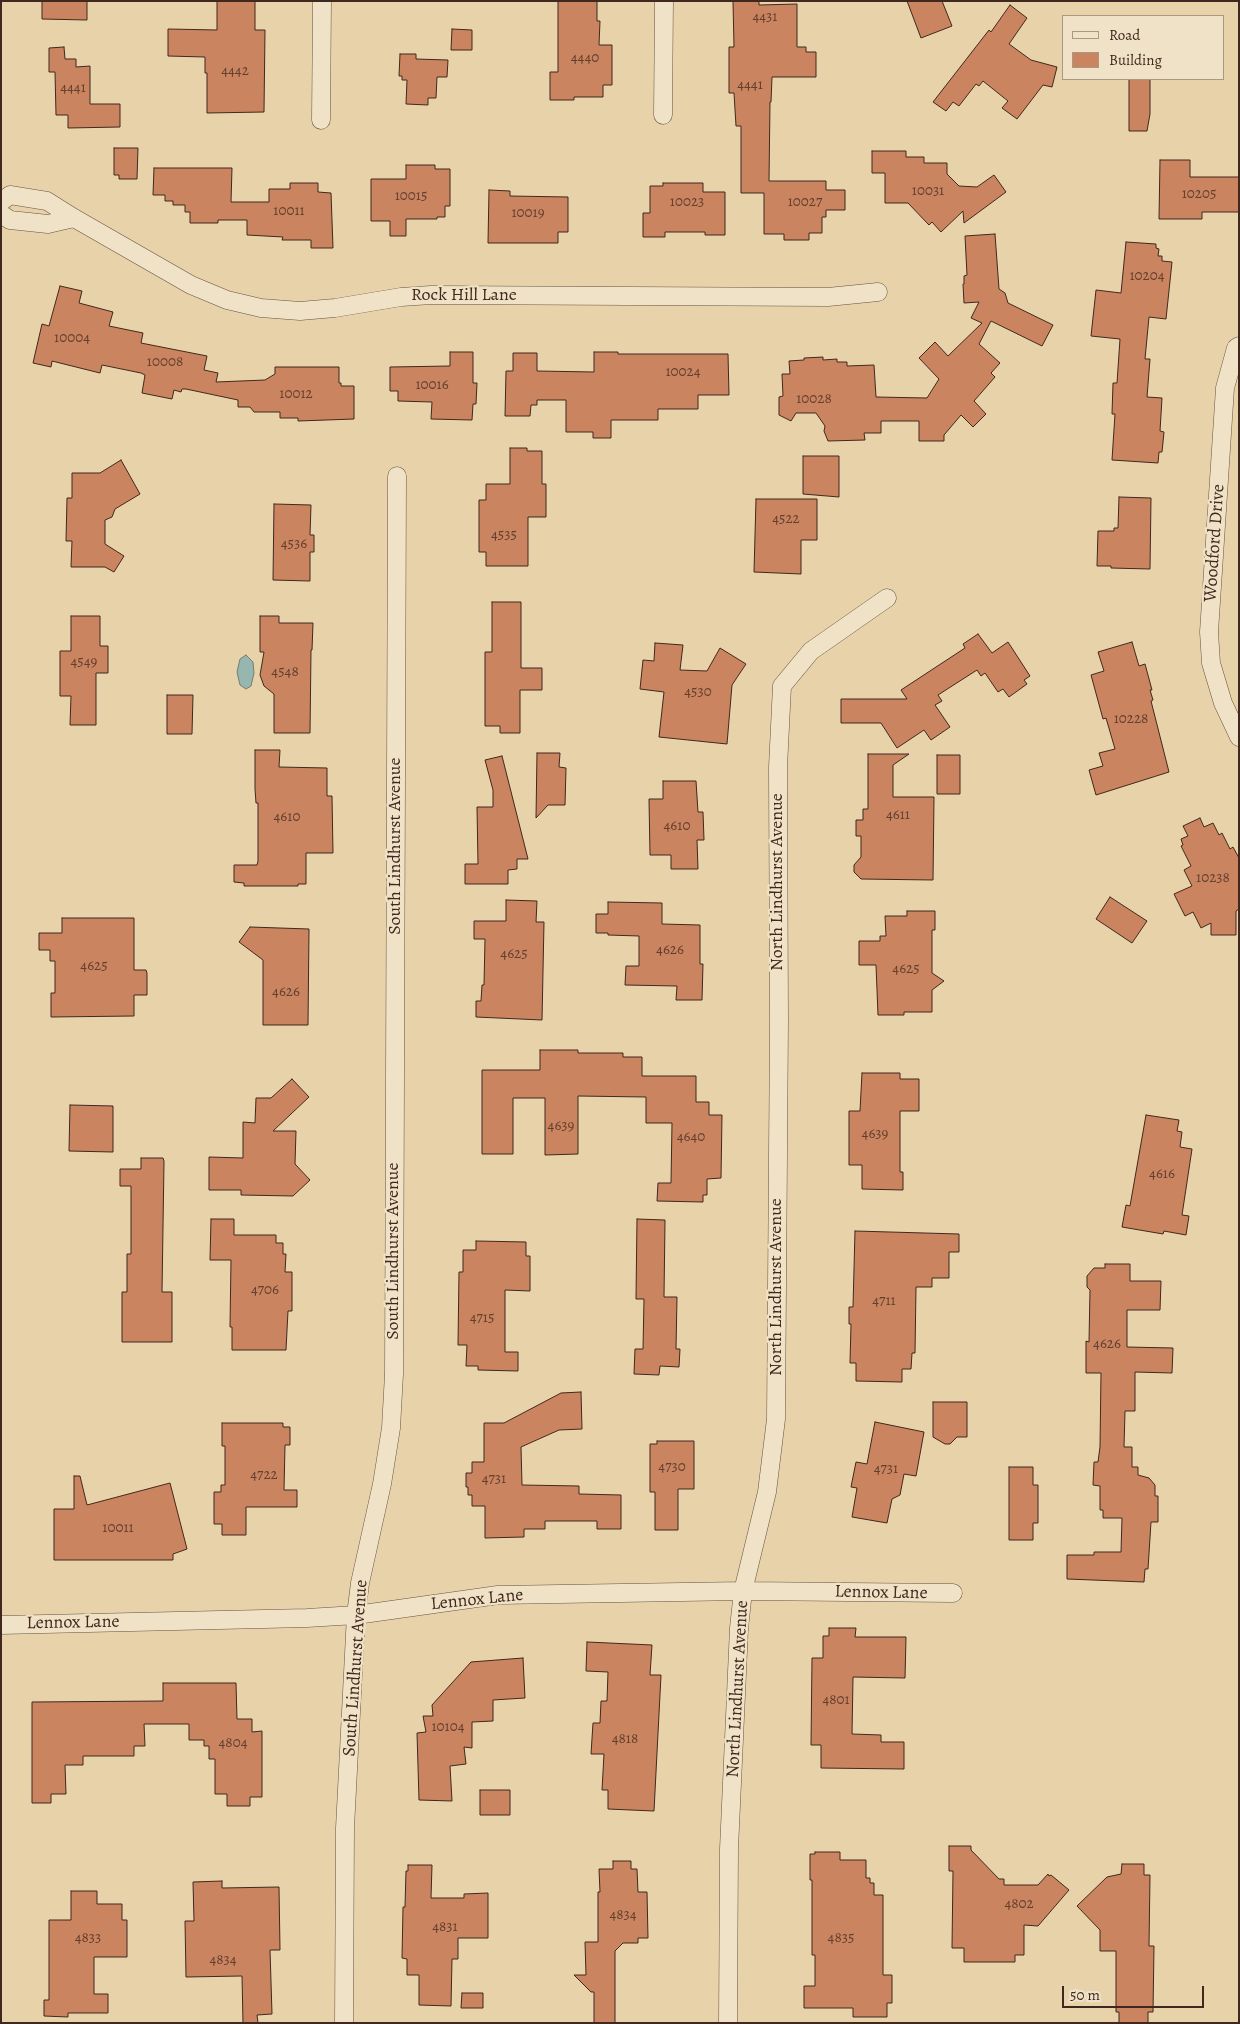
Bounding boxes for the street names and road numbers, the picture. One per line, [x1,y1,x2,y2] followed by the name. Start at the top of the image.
[411,285,517,307] street label: Rock Hill Lane
[1200,483,1230,603] street label: Woodford Drive
[385,757,407,935] street label: South Lindhurst Avenue
[767,793,789,971] street label: North Lindhurst Avenue
[383,1162,405,1340] street label: South Lindhurst Avenue
[766,1198,788,1376] street label: North Lindhurst Avenue
[339,1579,373,1757] street label: South Lindhurst Avenue
[834,1581,928,1605] street label: Lennox Lane
[430,1584,524,1616] street label: Lennox Lane
[723,1600,753,1778] street label: North Lindhurst Avenue
[26,1611,120,1635] street label: Lennox Lane

